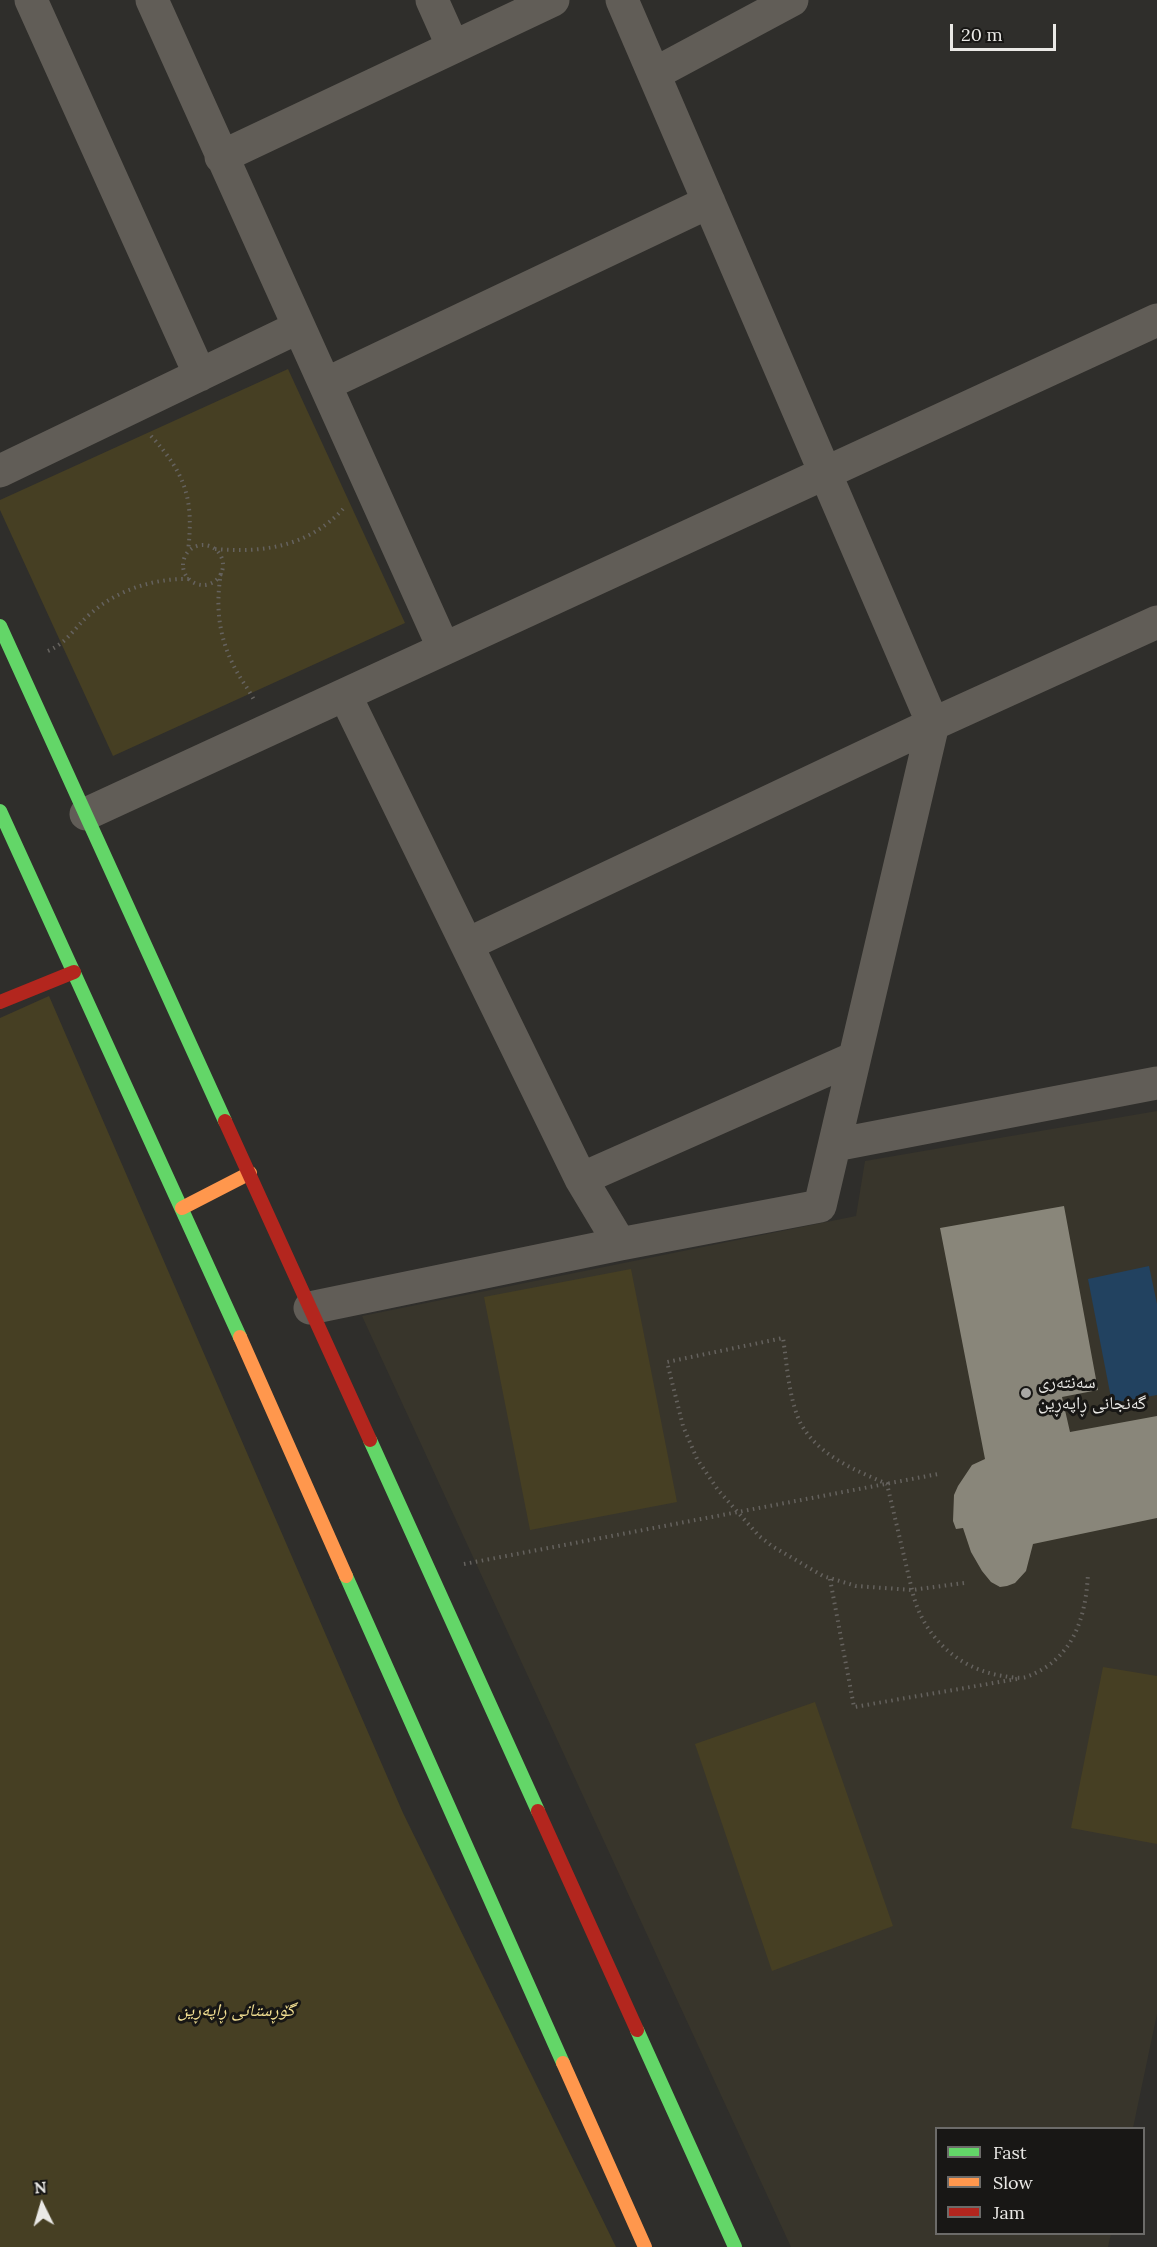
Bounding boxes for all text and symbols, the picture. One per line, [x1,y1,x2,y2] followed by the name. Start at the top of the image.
[953,12,1060,50] scale bar
[961,23,1003,46] text: 20 m
[1038,1372,1146,1414] place label: سەنتەری گەنجانی ڕاپەڕین
[1019,1386,1033,1400] marker: سەنتەری گەنجانی ڕاپەڕین
[178,2000,294,2022] park label: گۆڕستانی ڕاپەڕین
[935,2127,1145,2235] legend
[993,2141,1027,2164] text: Fast
[993,2171,1033,2194] text: Slow
[12,2175,72,2235] north arrow
[33,2177,47,2198] text: N
[993,2201,1025,2224] text: Jam

